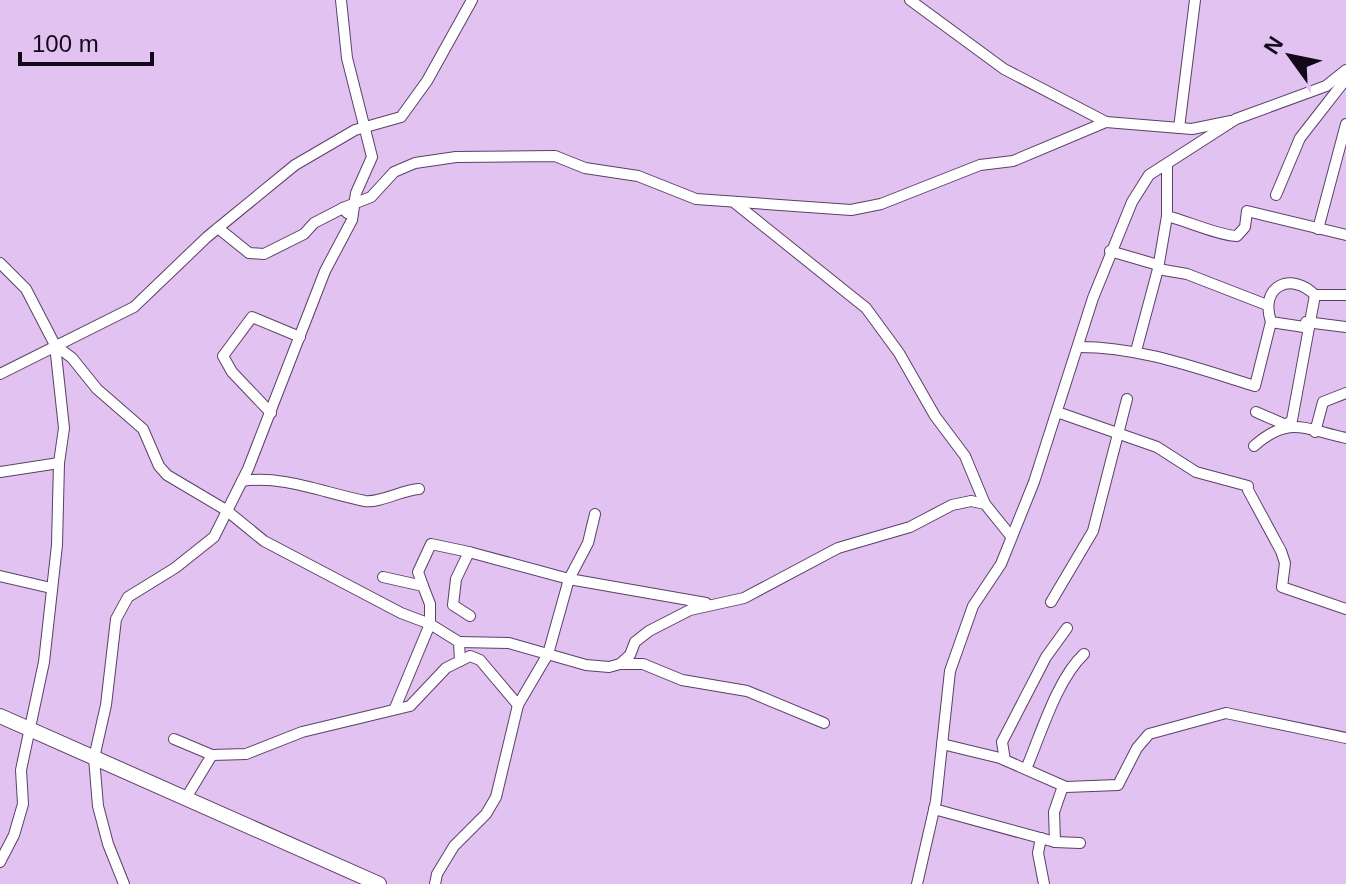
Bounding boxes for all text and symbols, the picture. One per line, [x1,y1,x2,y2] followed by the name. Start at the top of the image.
[20,16,152,66] scale bar
[1250,16,1330,96] north arrow
[32,30,99,57] text: 100 m
[1259,32,1288,59] text: N

